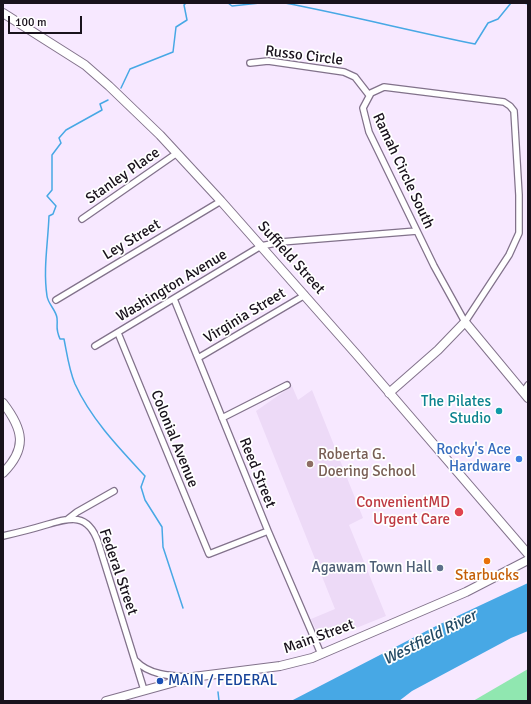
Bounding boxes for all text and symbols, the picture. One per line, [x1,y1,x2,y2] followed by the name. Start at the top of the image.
[10,8,84,34] scale bar
[15,15,47,30] text: 100 m
[264,42,344,70] street label: Russo Circle
[368,110,438,232] street label: Ramah Circle South
[83,144,163,208] street label: Stanley Place
[100,216,164,264] street label: Ley Street
[254,218,328,298] street label: Suffield Street
[113,246,231,326] street label: Washington Avenue
[201,285,289,347] street label: Virginia Street
[146,388,202,490] street label: Colonial Avenue
[421,393,491,428] place label: The Pilates Studio
[494,406,504,416] marker: The Pilates Studio
[235,435,279,511] street label: Reed Street
[436,441,511,476] place label: Rocky's Ace Hardware
[318,446,416,481] place label: Roberta G. Doering School
[514,454,524,464] marker: Rocky's Ace Hardware
[305,459,315,469] marker: Roberta G. Doering School
[356,494,450,529] place label: ConvenientMD Urgent Care
[453,506,465,518] marker: ConvenientMD Urgent Care
[95,526,141,618] street label: Federal Street
[482,556,492,566] marker: Starbucks
[312,559,432,577] place label: Agawam Town Hall
[435,563,445,573] marker: Agawam Town Hall
[455,567,519,585] place label: Starbucks
[380,606,480,670] water label: Westfield River
[281,616,357,658] street label: Main Street
[168,672,277,690] place label: MAIN / FEDERAL
[155,676,165,686] marker: MAIN / FEDERAL

